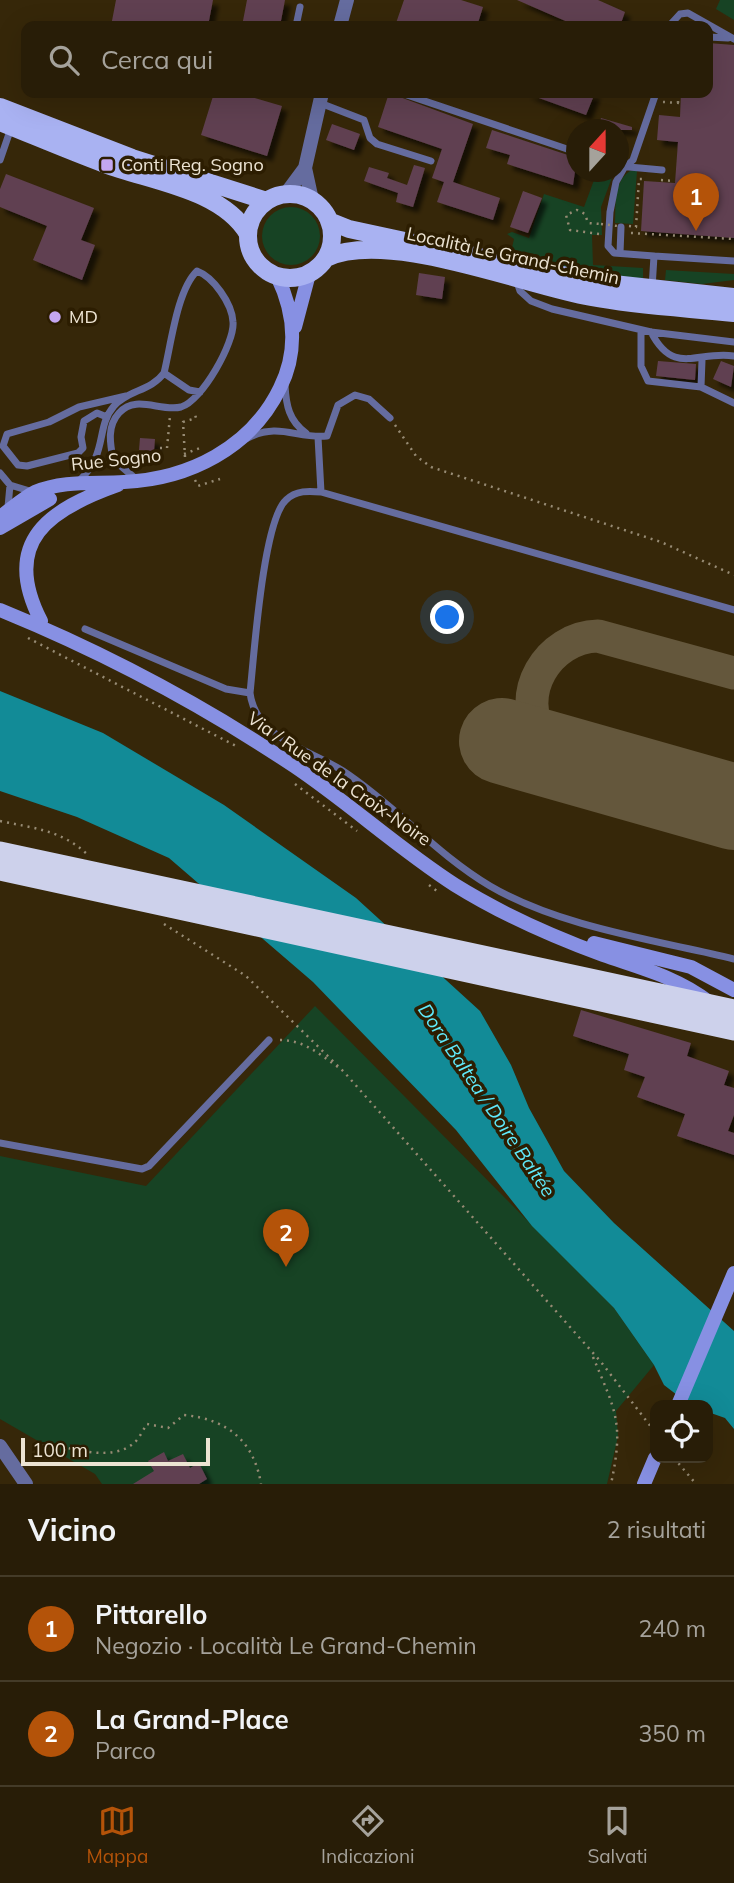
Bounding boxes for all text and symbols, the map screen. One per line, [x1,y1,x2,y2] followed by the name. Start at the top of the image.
[21,21,713,98] search box
[45,41,83,79] icon: search
[101,43,213,76] text: Cerca qui
[566,119,629,182] north arrow
[121,153,264,176] place label: Conti Reg. Sogno
[99,157,115,173] marker: Conti Reg. Sogno
[673,173,719,231] pin: 1
[405,222,622,289] street label: Località Le Grand-Chemin
[69,305,98,328] place label: MD
[47,309,63,325] marker: MD
[70,443,162,476] street label: Rue Sogno
[430,600,464,634] your location
[243,706,436,851] street label: Via / Rue de la Croix-Noire
[413,999,561,1201] water label: Dora Baltea / Doire Baltée
[263,1209,309,1267] pin: 2
[650,1400,713,1463] map controls
[650,1400,713,1463] button: locate
[21,1435,210,1467] scale bar
[32,1438,88,1462] text: 100 m
[28,1511,116,1549] text: Vicino
[607,1515,706,1544] text: 2 risultati
[95,1598,207,1631] text: Pittarello
[44,1614,58,1643] text: 1
[638,1614,706,1643] text: 240 m
[95,1631,477,1660] text: Negozio · Località Le Grand-Chemin
[95,1703,289,1736] text: La Grand-Place
[44,1719,58,1748] text: 2
[638,1719,706,1748] text: 350 m
[95,1736,156,1765] text: Parco
[86,1802,148,1868] tab: Mappa
[321,1802,415,1868] tab: Indicazioni
[587,1802,648,1868] tab: Salvati

